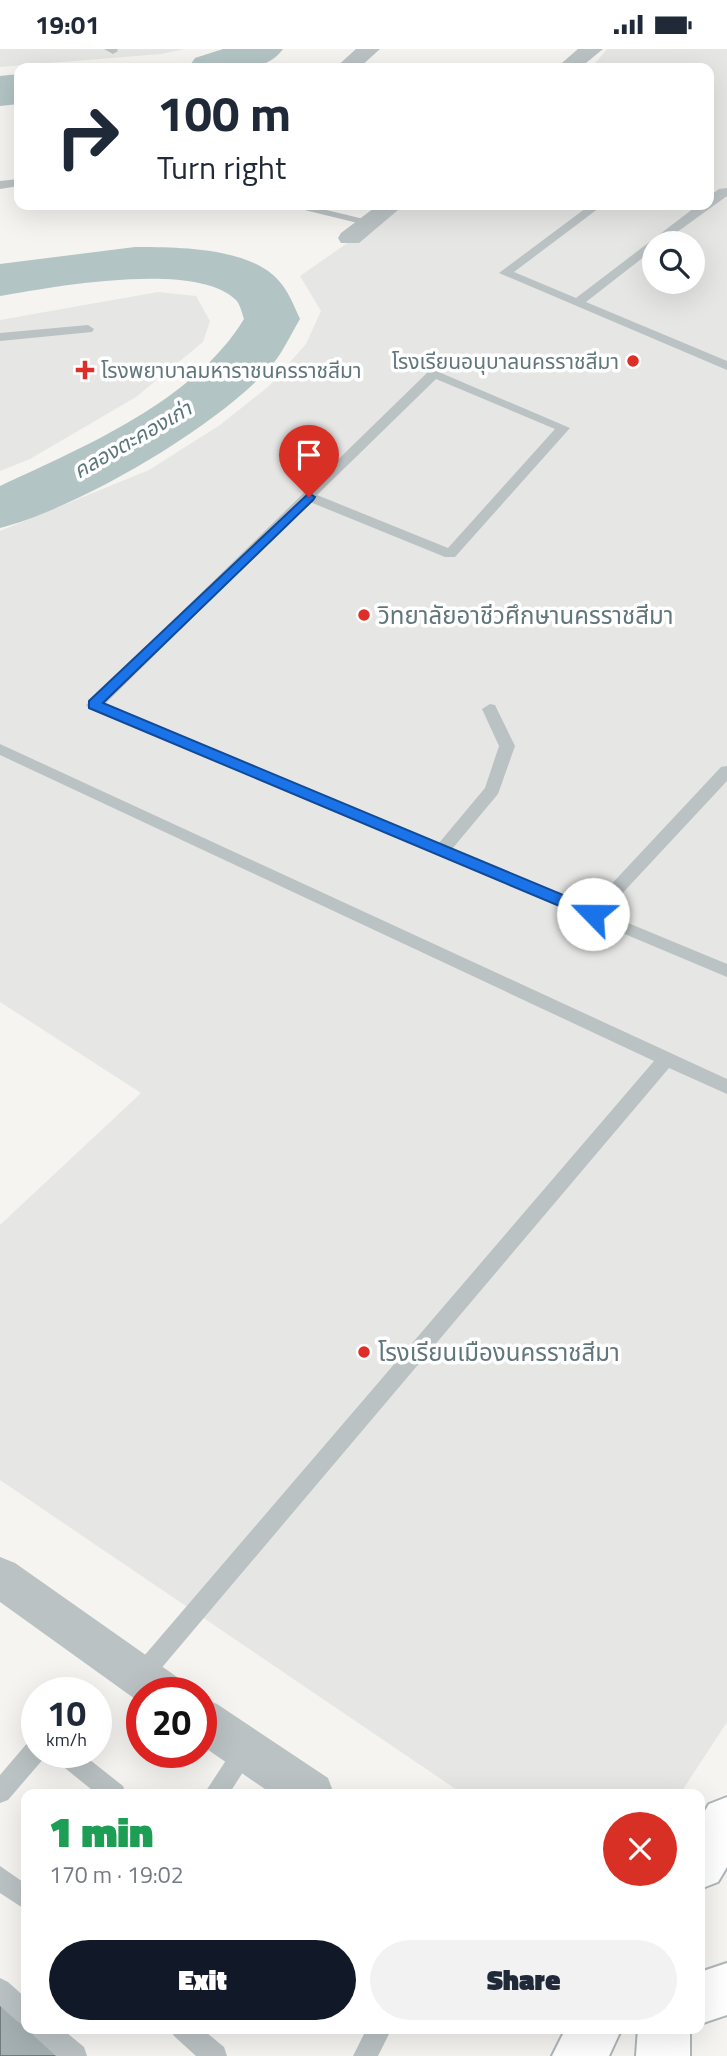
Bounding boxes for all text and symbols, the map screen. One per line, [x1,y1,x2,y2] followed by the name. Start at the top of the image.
[35,5,100,44] text: 19:01
[157,75,291,150] text: 100 m
[42,91,133,182] icon: right
[157,143,286,191] text: Turn right
[642,231,705,294] map controls
[642,231,705,294] button: search
[392,345,619,377] place label: โรงเรียนอนุบาลนครราชสีมา
[625,353,641,369] marker: โรงเรียนอนุบาลนครราชสีมา
[101,354,361,386] place label: โรงพยาบาลมหาราชนครราชสีมา
[75,360,95,380] marker: โรงพยาบาลมหาราชนครราชสีมา
[67,391,199,486] water label: คลองตะคองเก่า
[279,425,339,497] pin
[290,436,328,474] icon: arrive
[377,597,674,633] place label: วิทยาลัยอาชีวศึกษานครราชสีมา
[356,607,372,623] marker: วิทยาลัยอาชีวศึกษานครราชสีมา
[556,877,630,951] position arrow
[378,1334,620,1370] place label: โรงเรียนเมืองนครราชสีมา
[356,1344,372,1360] marker: โรงเรียนเมืองนครราชสีมา
[126,1677,217,1768] speed limit sign: 20
[47,1686,86,1740] text: 10
[46,1726,87,1753] text: km/h
[49,1799,153,1863] text: 1 min
[603,1812,677,1886] button: close
[49,1857,184,1892] text: 170 m · 19:02
[49,1940,356,2020] button: Exit
[370,1940,677,2020] button: Share

